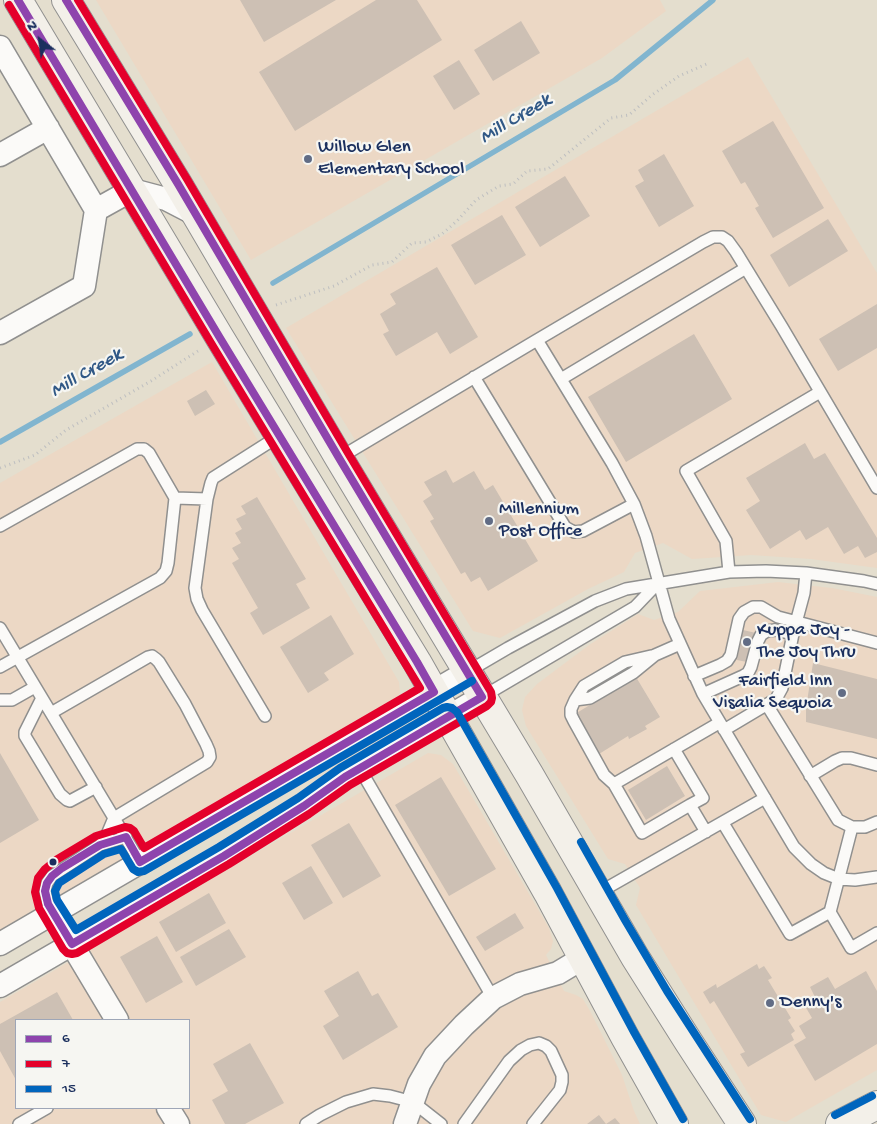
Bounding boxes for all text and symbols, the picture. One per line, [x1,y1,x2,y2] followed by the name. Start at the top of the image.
[15,15,65,65] north arrow
[24,17,40,36] text: N
[476,89,556,151] water label: Mill Creek
[318,137,464,181] place label: Willow Glen Elementary School
[302,153,314,165] marker: Willow Glen Elementary School
[47,344,127,404] water label: Mill Creek
[499,499,582,543] place label: Millennium Post Office
[483,515,495,527] marker: Millennium Post Office
[757,620,856,664] place label: Kuppa Joy - The Joy Thru
[741,636,753,648] marker: Kuppa Joy - The Joy Thru
[713,671,832,715] place label: Fairfield Inn Visalia Sequoia
[836,687,848,699] marker: Fairfield Inn Visalia Sequoia
[48,857,58,867] unlabelled marker
[780,992,841,1014] place label: Denny's
[764,997,776,1009] marker: Denny's
[15,1019,190,1109] legend
[62,1030,70,1048] text: 6
[62,1055,70,1073] text: 7
[62,1080,76,1098] text: 15

